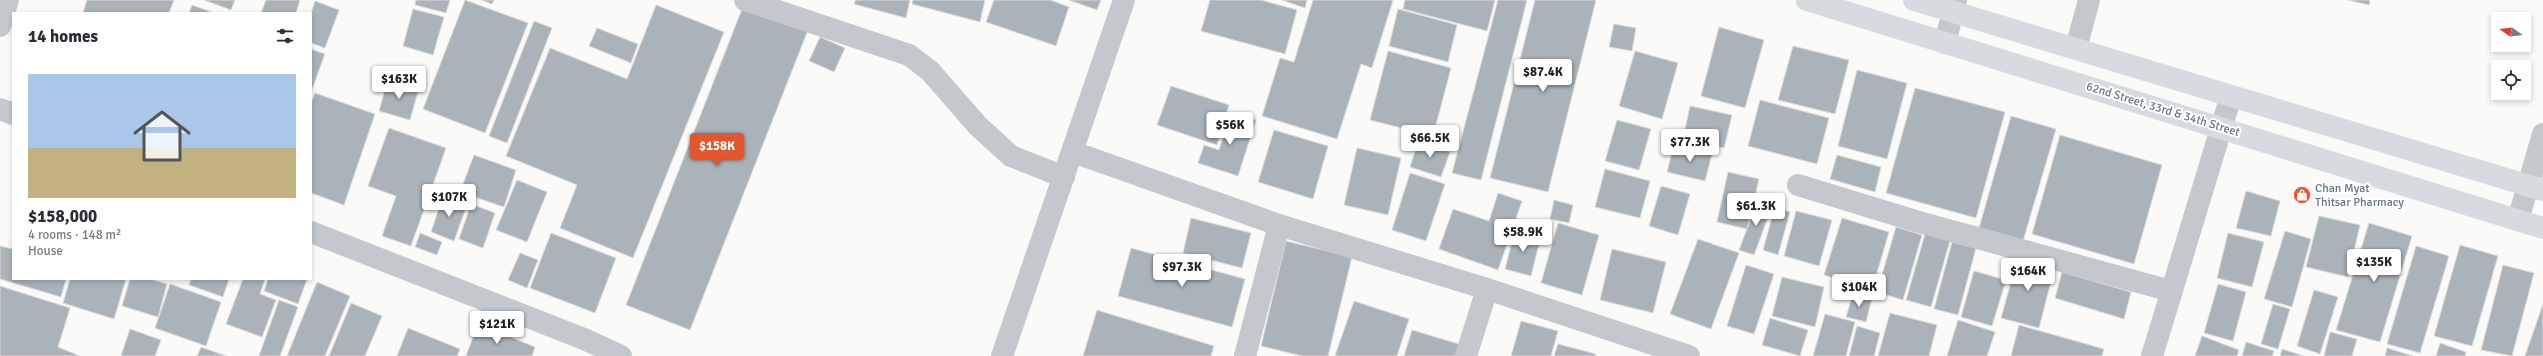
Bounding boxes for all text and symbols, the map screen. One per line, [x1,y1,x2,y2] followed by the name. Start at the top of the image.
[2491,12,2531,52] north arrow
[2491,12,2531,100] map controls
[274,25,296,47] icon: filters
[28,26,98,47] text: 14 homes
[1510,59,1576,93] pin: $87.4K
[2491,60,2531,100] button: locate
[1523,64,1563,80] text: $87.4K
[371,66,427,100] pin: $163K
[381,71,417,87] text: $163K
[2084,79,2241,140] street label: 62nd Street, 33rd & 34th Street
[126,100,198,172] icon: home
[1206,112,1254,146] pin: $56K
[1215,117,1245,133] text: $56K
[1397,125,1463,159] pin: $66.5K
[1657,129,1723,163] pin: $77.3K
[1410,130,1450,146] text: $66.5K
[689,133,745,167] pin: $158K
[1670,134,1710,150] text: $77.3K
[699,138,735,154] text: $158K
[2315,181,2404,210] place label: Chan Myat Thitsar Pharmacy
[421,184,477,218] pin: $107K
[2292,185,2312,205] shop icon: Chan Myat Thitsar Pharmacy
[431,189,467,205] text: $107K
[1723,193,1789,227] pin: $61.3K
[1736,198,1776,214] text: $61.3K
[28,206,97,227] text: $158,000
[1490,219,1556,253] pin: $58.9K
[1503,224,1543,240] text: $58.9K
[28,227,121,243] text: 4 rooms · 148 m²
[28,243,63,259] text: House
[2346,249,2402,283] pin: $135K
[1149,254,1215,288] pin: $97.3K
[2356,254,2392,270] text: $135K
[2000,258,2056,292] pin: $164K
[1162,259,1202,275] text: $97.3K
[2010,263,2046,279] text: $164K
[1831,274,1887,308] pin: $104K
[1841,279,1877,295] text: $104K
[469,311,525,345] pin: $121K
[479,316,515,332] text: $121K

